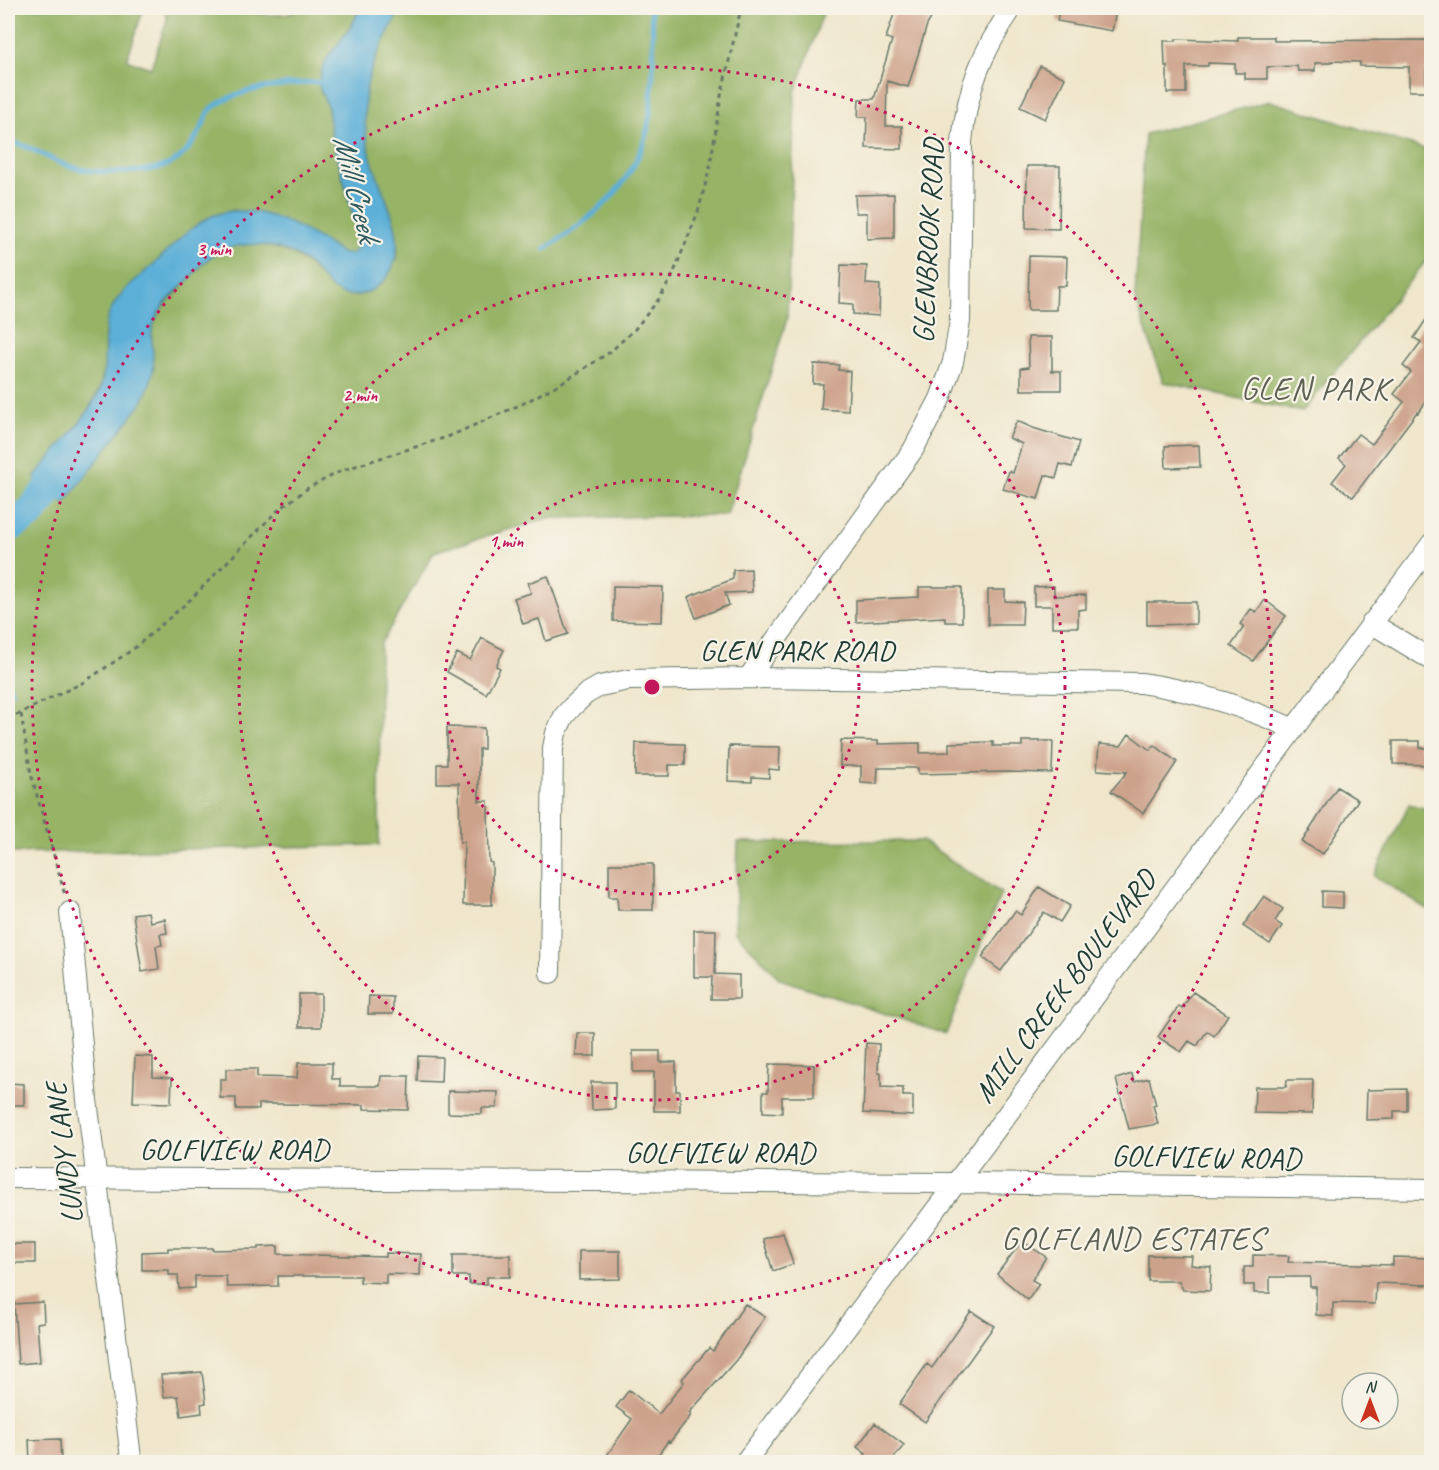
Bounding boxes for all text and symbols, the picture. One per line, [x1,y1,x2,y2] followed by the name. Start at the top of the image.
[324,131,391,250] water label: Mill Creek
[904,135,952,344] street label: GLENBROOK ROAD
[197,238,232,260] text: 3 min
[1241,368,1394,409] district label: GLEN PARK
[343,384,378,406] text: 2 min
[489,530,524,552] text: 1 min
[700,631,897,669] street label: GLEN PARK ROAD
[642,677,662,697] centre of rings
[965,860,1166,1110] street label: MILL CREEK BOULEVARD
[36,1077,91,1226] street label: LUNDY LANE
[140,1130,331,1168] street label: GOLFVIEW ROAD
[626,1133,817,1171] street label: GOLFVIEW ROAD
[1111,1136,1303,1178] street label: GOLFVIEW ROAD
[1001,1218,1270,1259] district label: GOLFLAND ESTATES
[1340,1371,1400,1431] north arrow
[1365,1377,1378,1397] text: N

